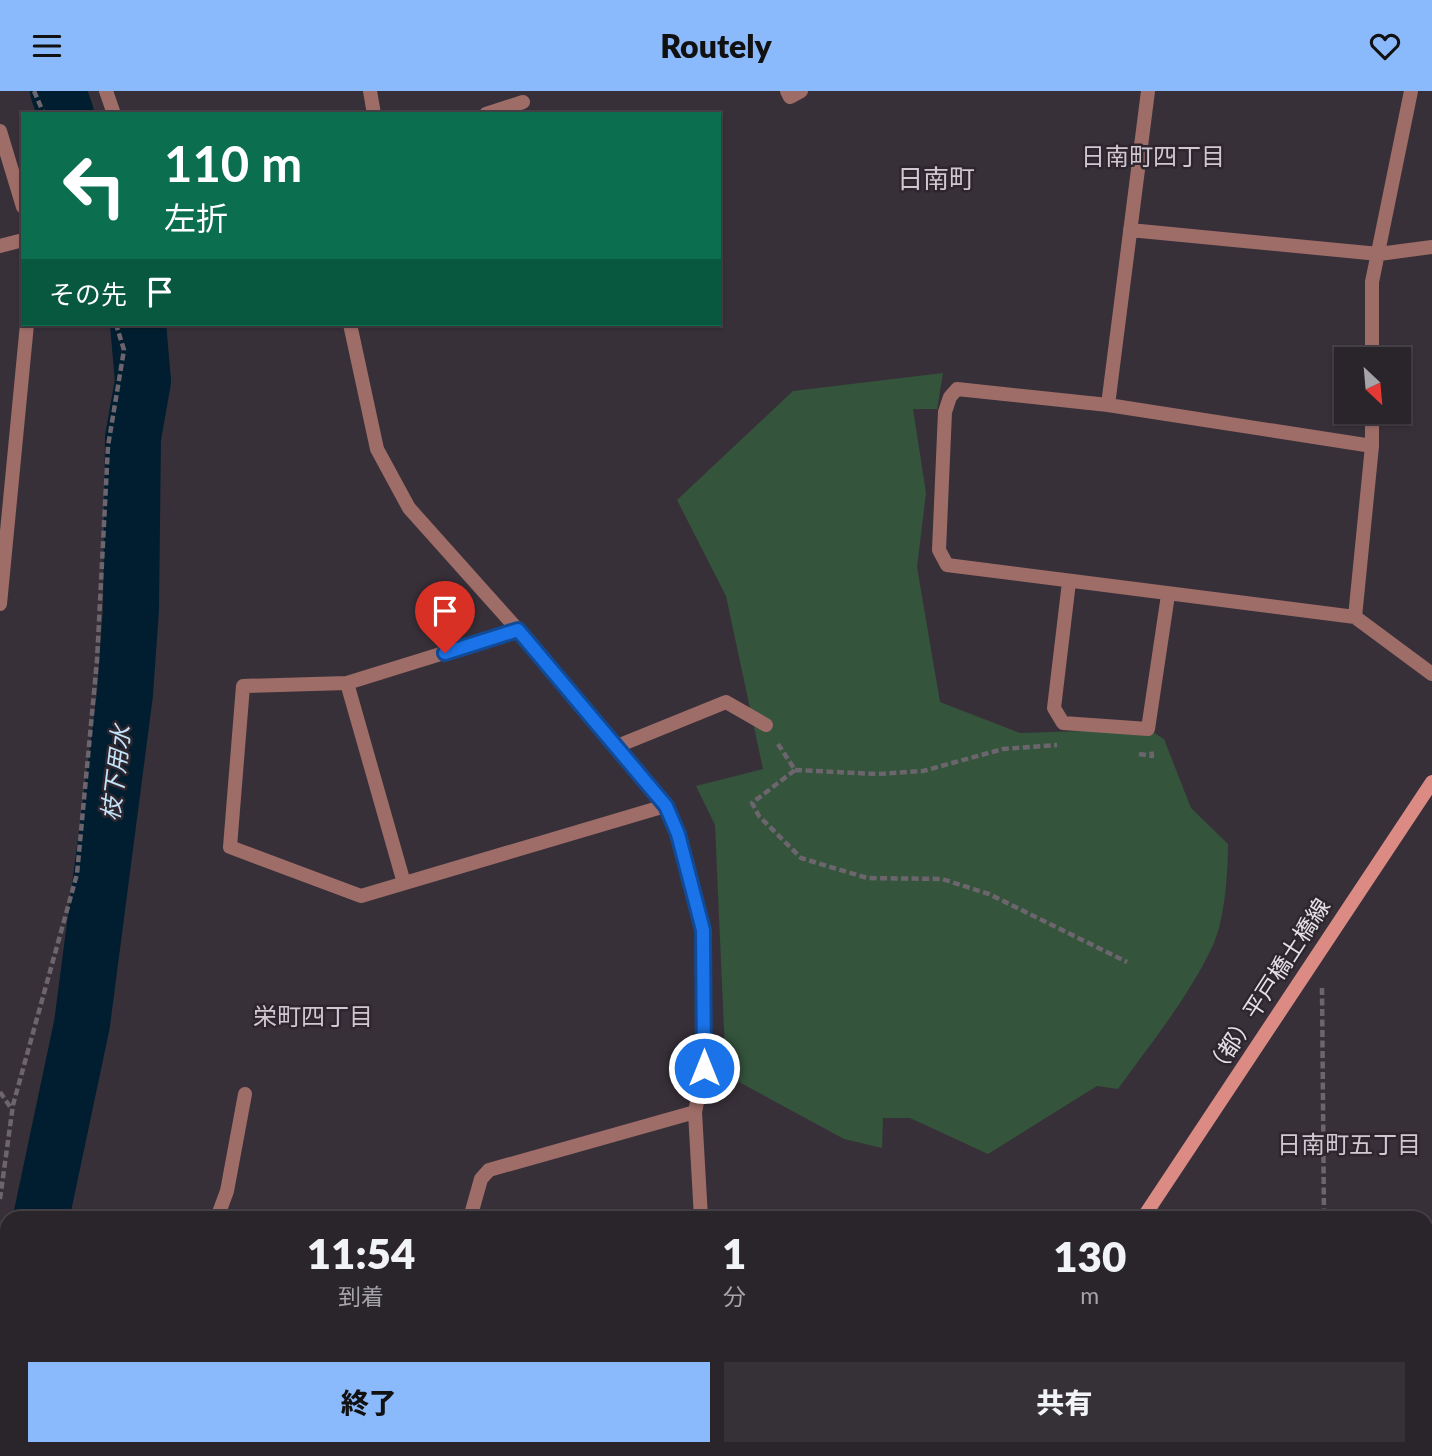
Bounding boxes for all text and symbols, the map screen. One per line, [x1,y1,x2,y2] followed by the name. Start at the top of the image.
[660,26,772,65] text: Routely
[28,27,66,65] icon: menu
[1366,27,1404,65] icon: heart
[164,134,302,192] text: 110 m
[49,140,140,231] icon: left
[1081,141,1225,170] district label: 日南町四丁目
[897,162,975,194] district label: 日南町
[164,198,228,237] text: 左折
[141,273,179,311] icon: arrive
[49,278,127,310] text: その先
[1334,347,1410,423] north arrow
[1334,347,1411,424] map controls
[415,581,475,653] pin
[426,592,464,630] icon: arrive
[95,721,136,822] water label: 枝下用水
[1199,893,1335,1081] street label: （都）平戸橋土橋線
[253,1001,373,1030] district label: 栄町四丁目
[667,1031,741,1105] position arrow
[1277,1129,1421,1158] district label: 日南町五丁目
[307,1228,415,1278] text: 11:54
[722,1228,746,1278] text: 1
[1053,1231,1126,1281] text: 130
[1080,1281,1099,1309] text: m
[338,1282,384,1310] text: 到着
[723,1282,746,1310] text: 分
[28,1362,710,1442] button: 終了
[724,1362,1405,1442] button: 共有

